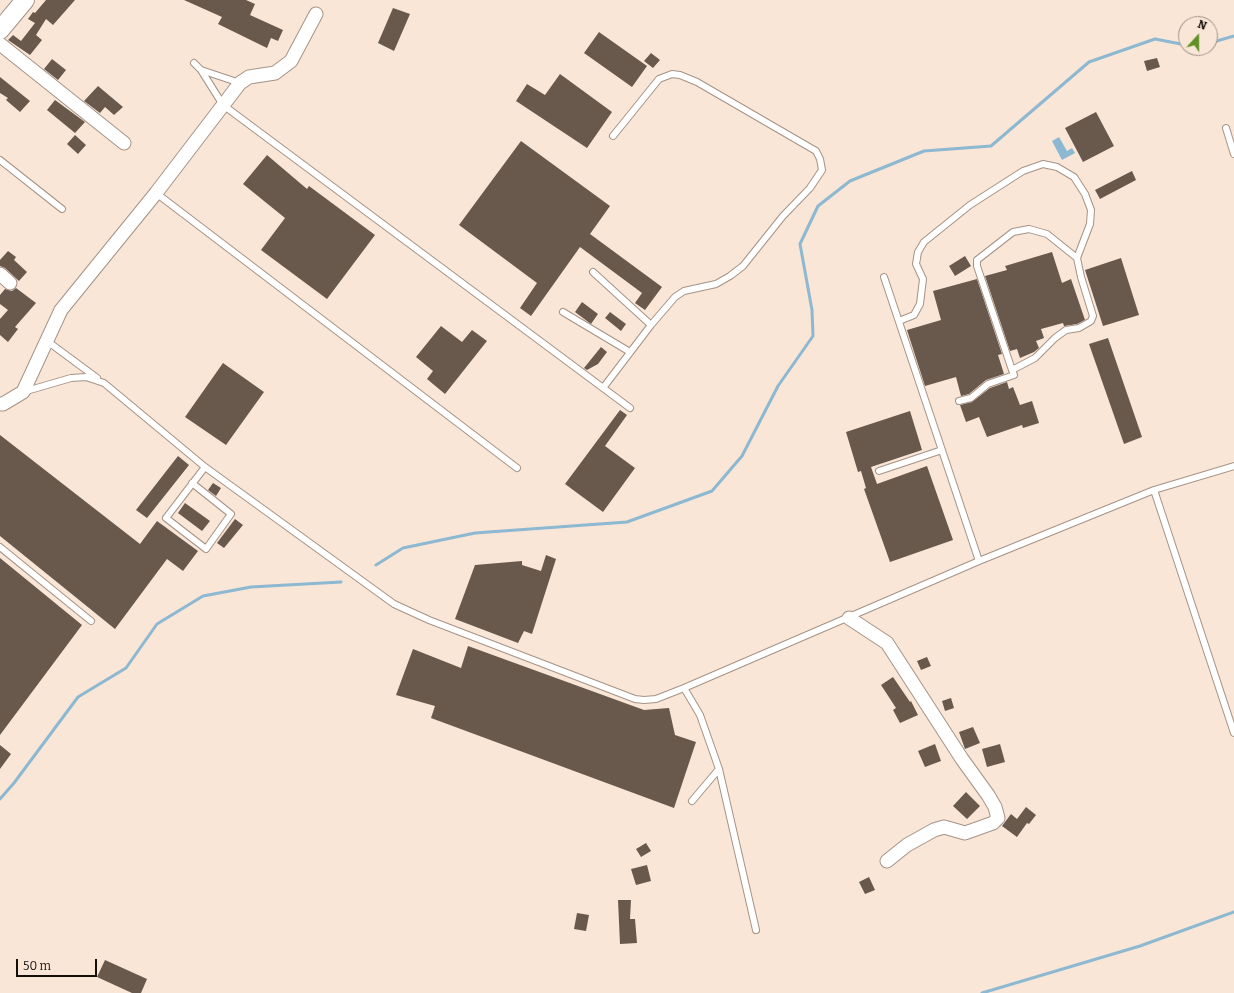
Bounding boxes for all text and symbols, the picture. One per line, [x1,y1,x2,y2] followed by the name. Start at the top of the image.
[1178,16,1218,56] north arrow
[1196,18,1208,33] text: N
[18,951,99,977] scale bar
[23,959,51,973] text: 50 m

